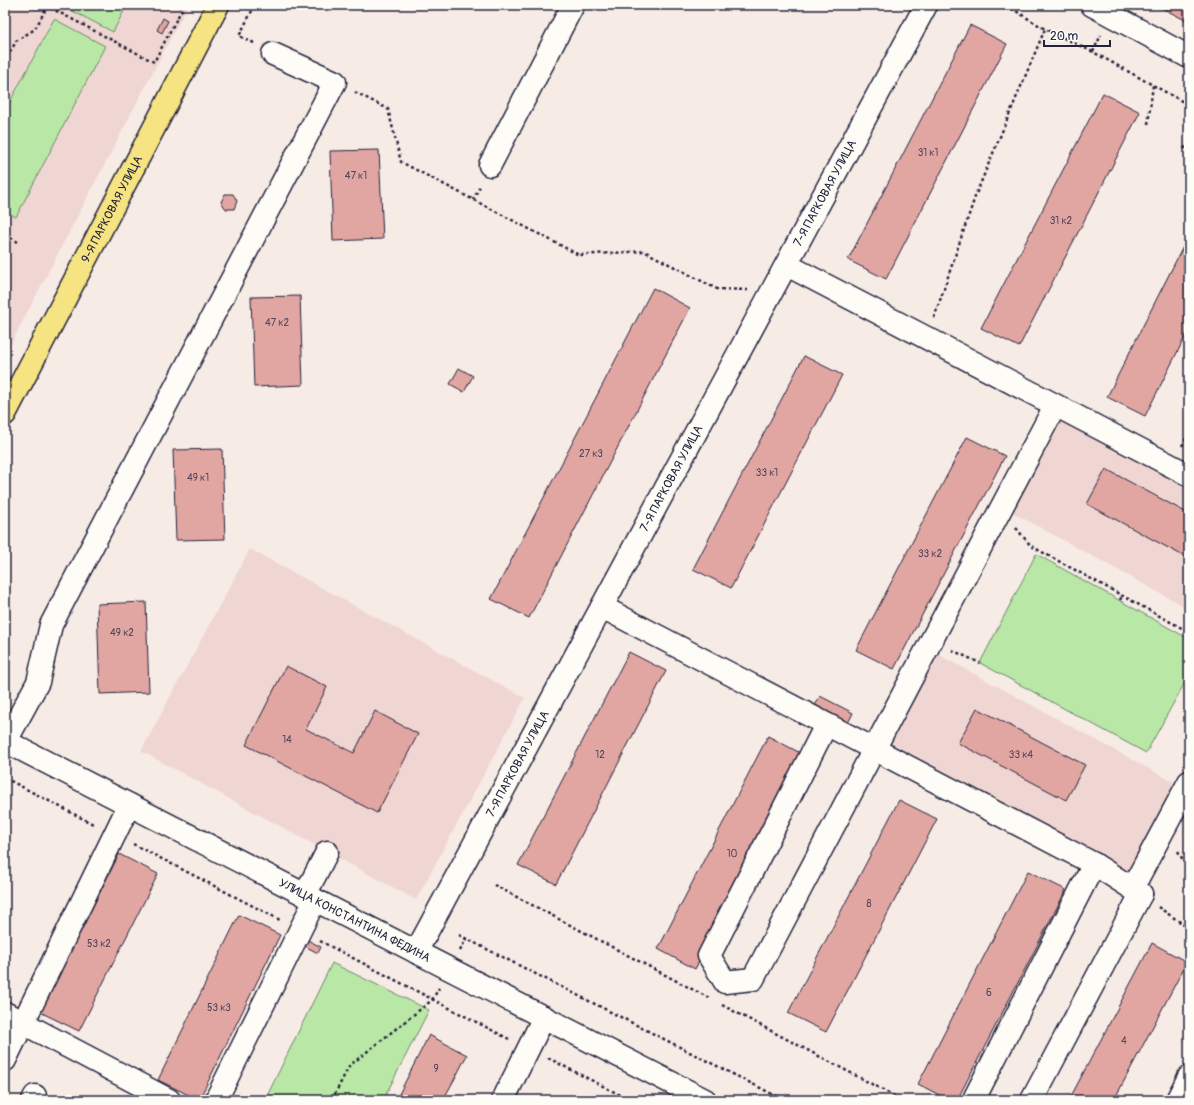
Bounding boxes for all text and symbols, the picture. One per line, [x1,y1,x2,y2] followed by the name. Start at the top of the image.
[1044,22,1110,48] scale bar
[1050,29,1079,44] text: 20 m
[790,137,860,249] street label: 7-Я ПАРКОВАЯ УЛИЦА
[918,147,938,159] house number: 31 к1
[78,153,146,265] street label: 9-Я ПАРКОВАЯ УЛИЦА
[345,170,367,182] house number: 47 к1
[1050,215,1073,227] house number: 31 к2
[265,317,289,329] house number: 47 к2
[637,423,706,534] street label: 7-Я ПАРКОВАЯ УЛИЦА
[579,448,603,460] house number: 27 к3
[756,467,778,479] house number: 33 к1
[187,472,209,484] house number: 49 к1
[918,548,942,560] house number: 33 к2
[110,627,134,639] house number: 49 к2
[483,708,553,820] street label: 7-Я ПАРКОВАЯ УЛИЦА
[282,734,292,746] house number: 14
[595,749,605,761] house number: 12
[1009,749,1033,761] house number: 33 к4
[727,848,738,860] house number: 10
[276,876,433,966] street label: УЛИЦА КОНСТАНТИНА ФЕДИНА
[866,898,872,910] house number: 8
[87,938,111,950] house number: 53 к2
[986,987,992,999] house number: 6
[207,1002,231,1014] house number: 53 к3
[1121,1035,1127,1047] house number: 4
[433,1063,439,1075] house number: 9

